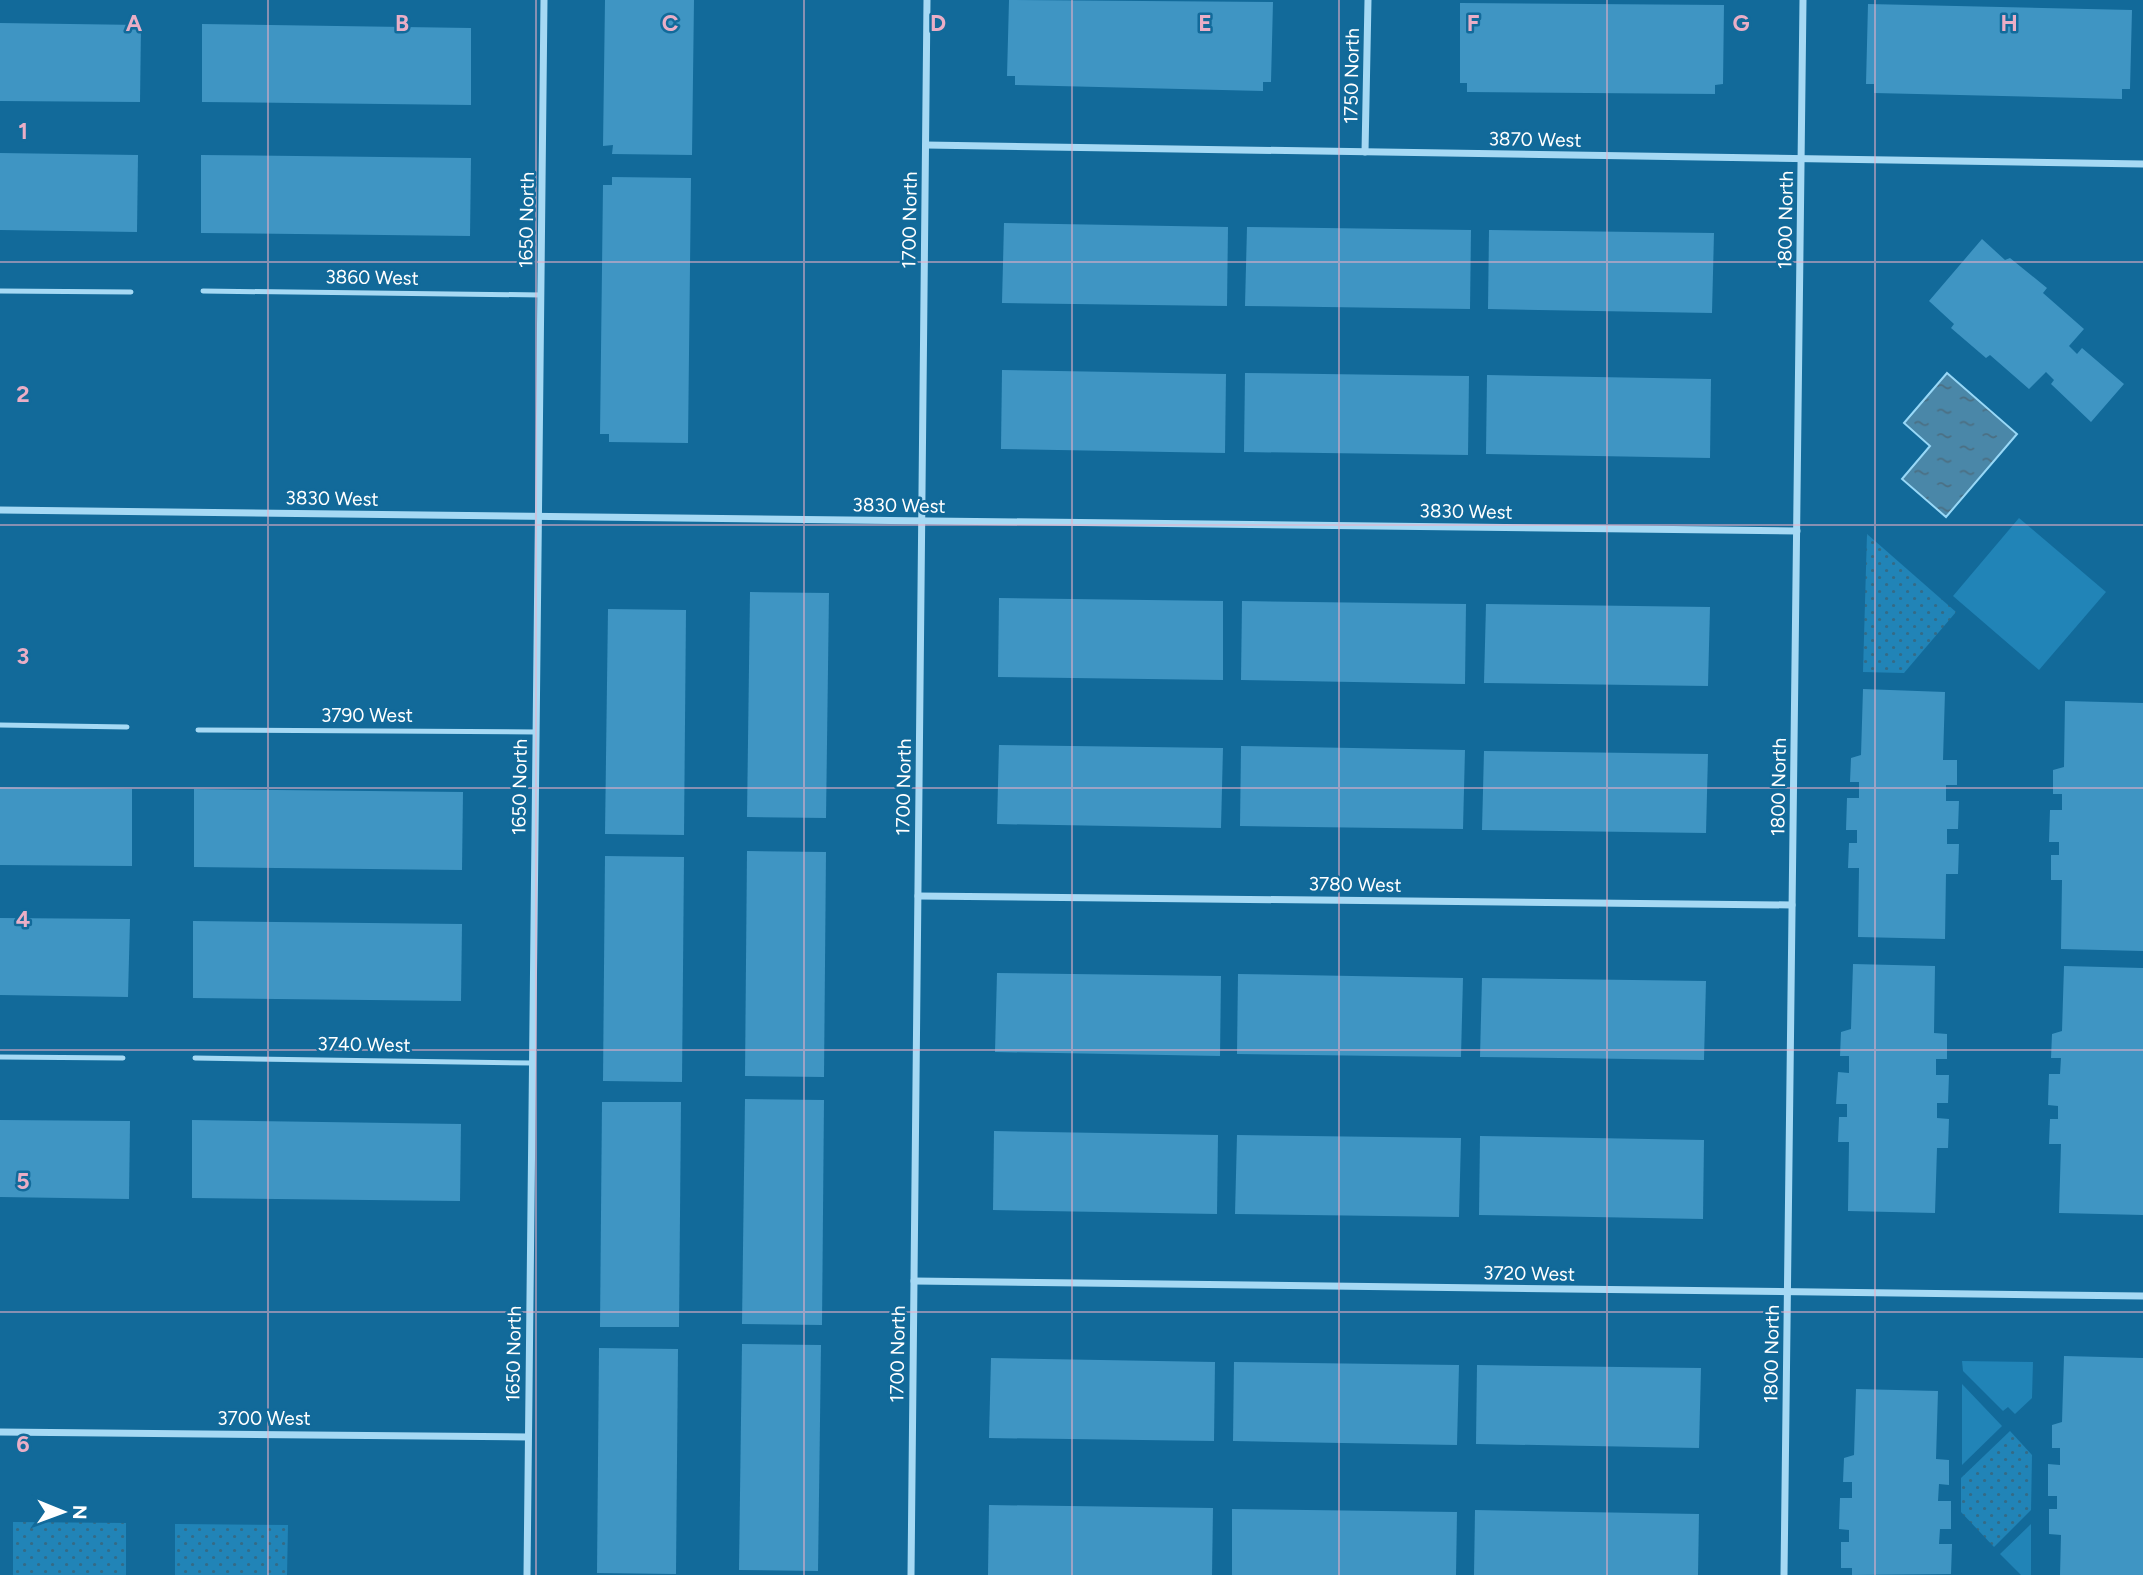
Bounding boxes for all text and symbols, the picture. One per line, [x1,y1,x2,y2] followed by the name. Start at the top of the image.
[126,9,143,37] text: A
[395,9,409,37] text: B
[662,9,679,37] text: C
[930,9,946,37] text: D
[1198,9,1212,37] text: E
[1467,9,1480,37] text: F
[1732,9,1750,37] text: G
[2000,9,2018,37] text: H
[1339,28,1364,124] street label: 1750 North
[18,117,28,145] text: 1
[1488,127,1582,152] street label: 3870 West
[897,171,922,269] street label: 1700 North
[1773,171,1798,269] street label: 1800 North
[514,172,539,268] street label: 1650 North
[325,265,419,290] street label: 3860 West
[16,380,30,408] text: 2
[285,486,379,511] street label: 3830 West
[852,493,946,518] street label: 3830 West
[1419,499,1513,524] street label: 3830 West
[17,642,29,670] text: 3
[321,704,413,727] street label: 3790 West
[891,738,916,836] street label: 1700 North
[1766,738,1791,836] street label: 1800 North
[507,739,532,835] street label: 1650 North
[1308,872,1402,897] street label: 3780 West
[16,905,30,933] text: 4
[317,1032,411,1057] street label: 3740 West
[16,1167,30,1195] text: 5
[1483,1261,1575,1286] street label: 3720 West
[885,1305,910,1403] street label: 1700 North
[1759,1305,1784,1403] street label: 1800 North
[501,1306,526,1402] street label: 1650 North
[217,1407,311,1430] street label: 3700 West
[16,1430,30,1458] text: 6
[28,1477,98,1547] north arrow
[68,1505,91,1520] text: N

